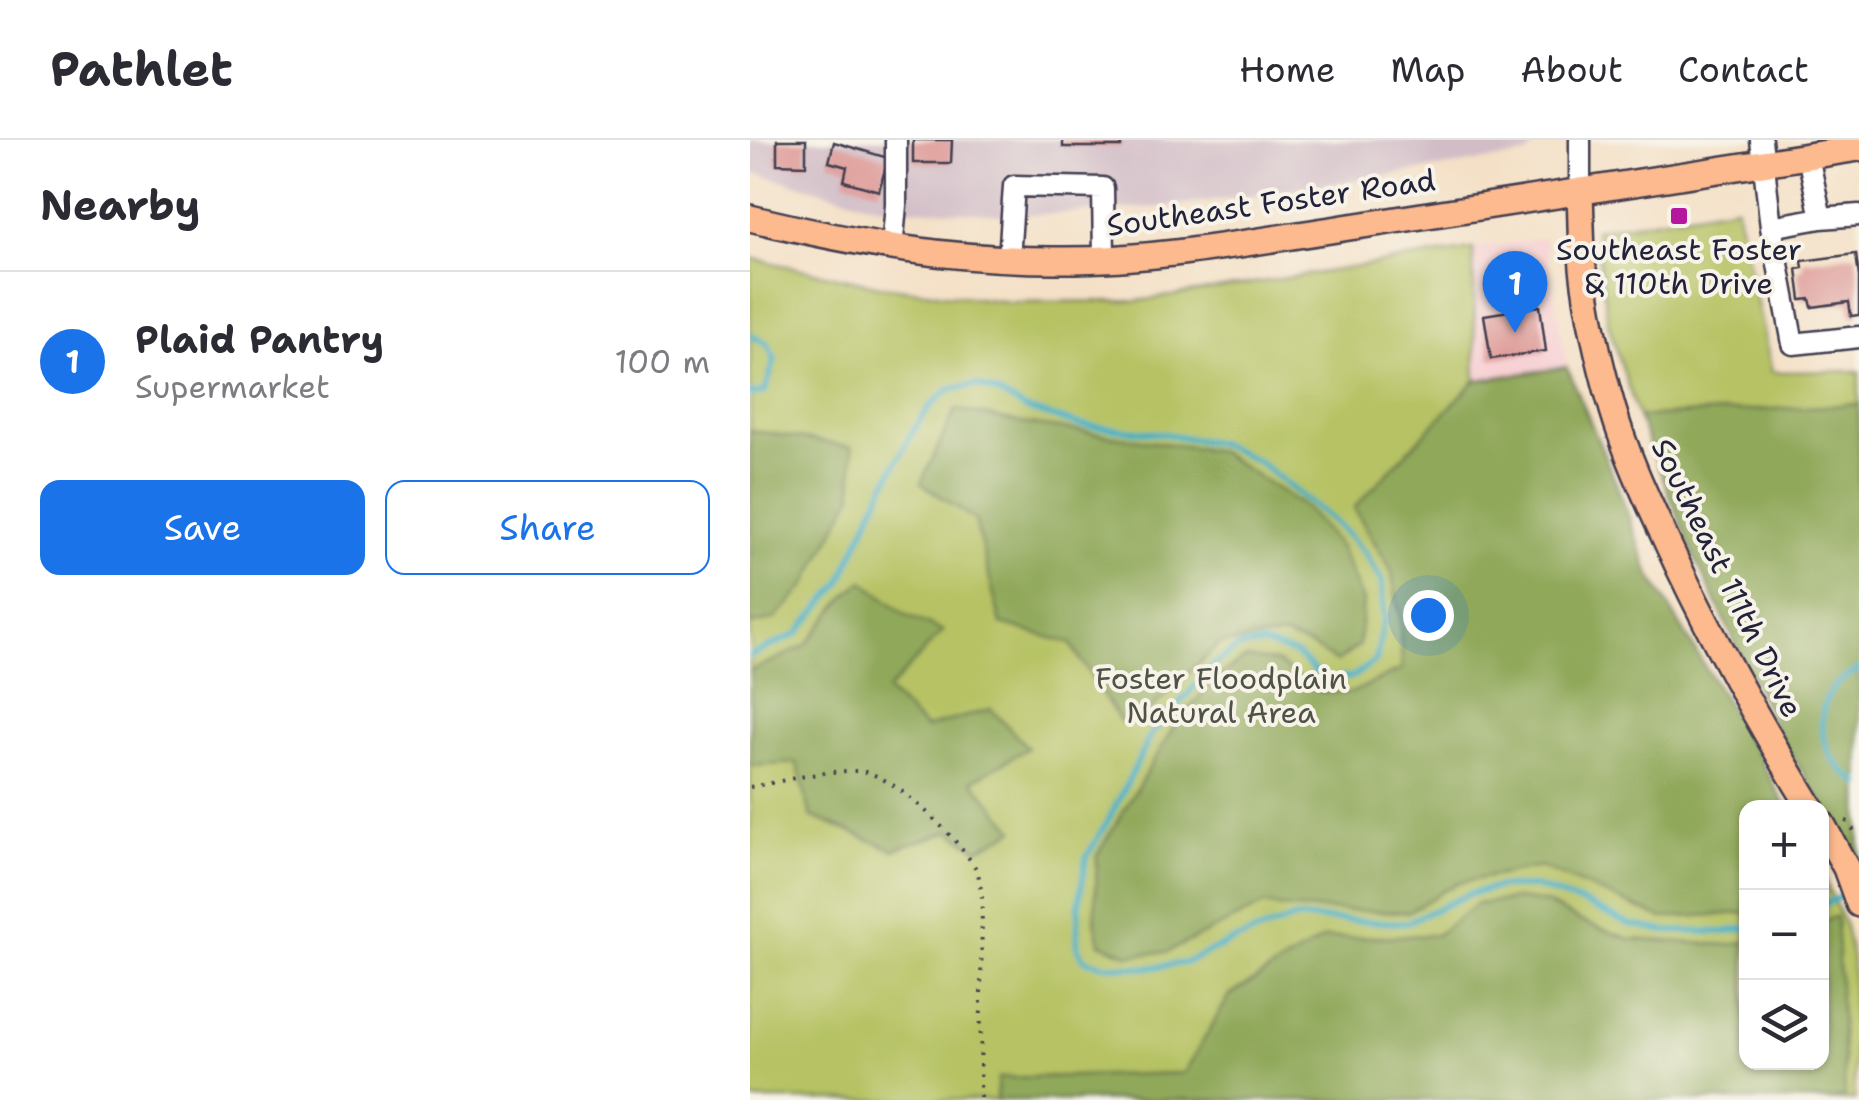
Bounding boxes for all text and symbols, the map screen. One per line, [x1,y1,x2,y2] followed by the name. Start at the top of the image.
[50,37,233,101] text: Pathlet
[1239,46,1335,93] text: Home
[1390,46,1465,93] text: Map
[1520,46,1623,93] text: About
[1678,46,1809,93] text: Contact
[1104,159,1438,246] street label: Southeast Foster Road
[40,177,200,233] text: Nearby
[1668,205,1690,227] marker: Southeast Foster & 110th Drive
[1556,229,1802,304] place label: Southeast Foster & 110th Drive
[1482,250,1548,333] pin: 1
[135,314,384,365] text: Plaid Pantry
[65,340,80,383] text: 1
[614,340,710,383] text: 100 m
[135,365,330,408] text: Supermarket
[1642,431,1813,724] street label: Southeast 111th Drive
[40,480,365,575] button: Save
[385,480,710,575] button: Share
[1403,590,1454,641] your location
[1095,658,1347,733] park label: Foster Floodplain Natural Area
[1739,800,1829,1070] map controls
[1739,800,1829,890] button: +
[1739,890,1829,980] button: −
[1739,980,1829,1070] button: layers

